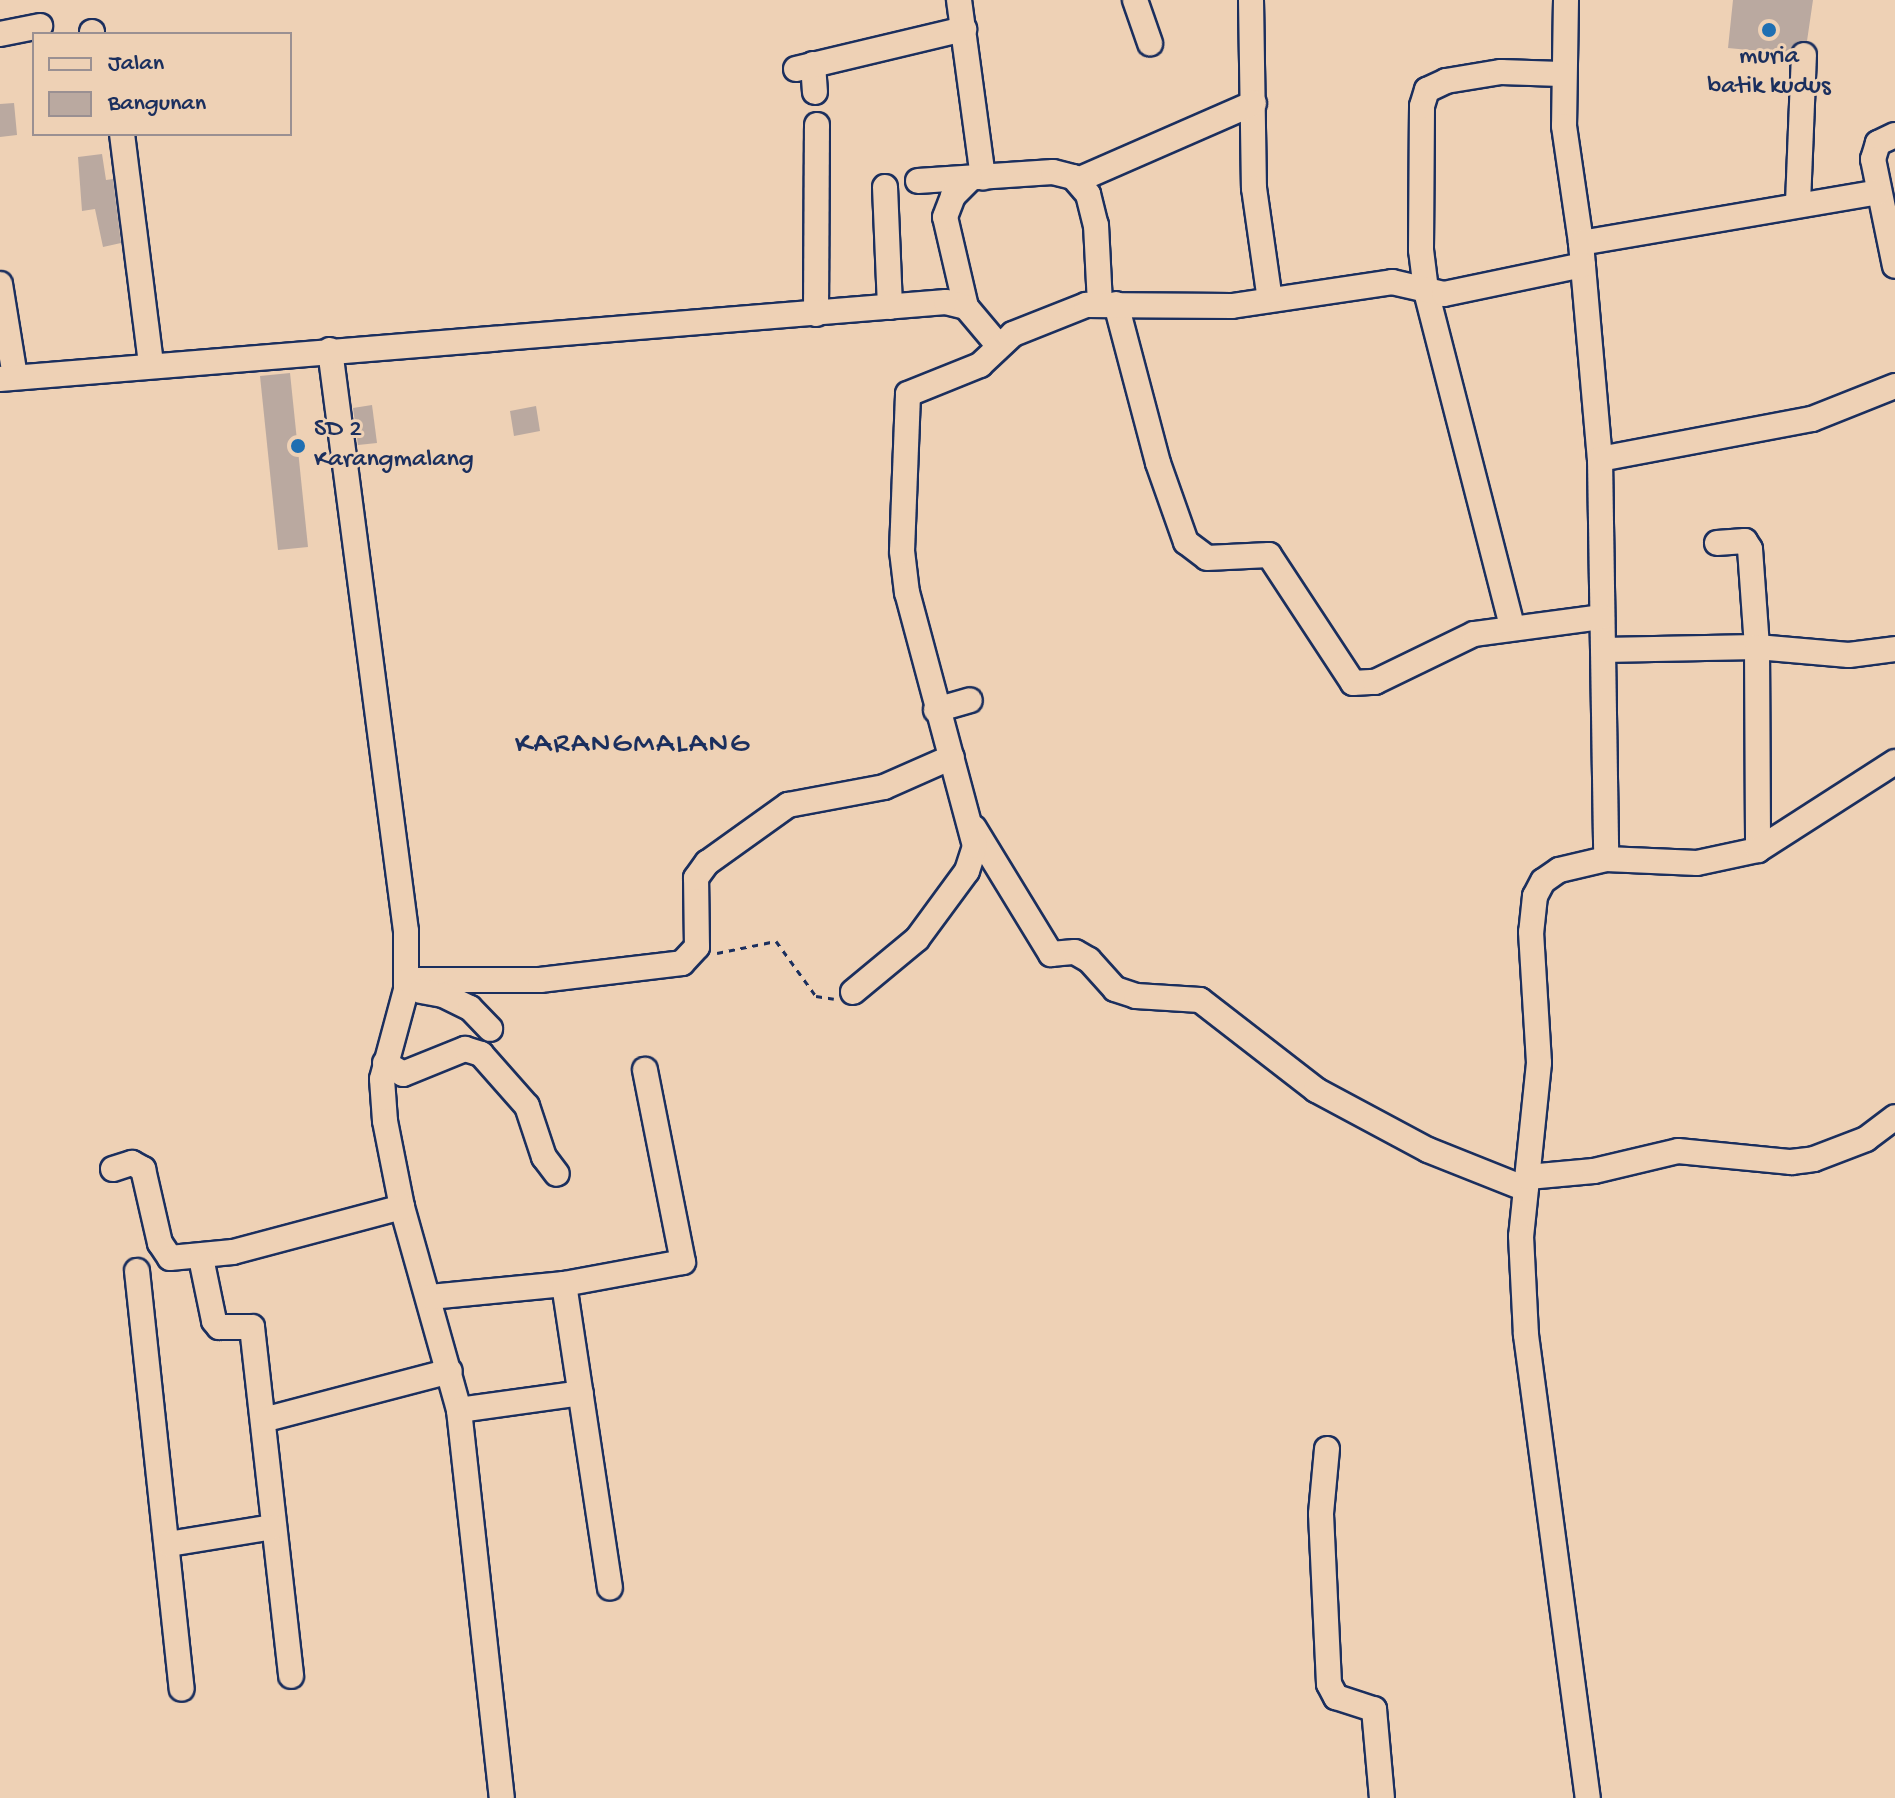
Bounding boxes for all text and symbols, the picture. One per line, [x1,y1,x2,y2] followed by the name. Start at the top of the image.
[1760,21,1778,39] marker: muria batik kudus
[32,32,292,136] legend
[1708,42,1830,104] place label: muria batik kudus
[108,50,164,79] text: Jalan
[108,90,206,119] text: Bangunan
[314,415,474,476] place label: SD 2 Karangmalang
[289,437,307,455] marker: SD 2 Karangmalang
[515,728,751,764] district label: KARANGMALANG

